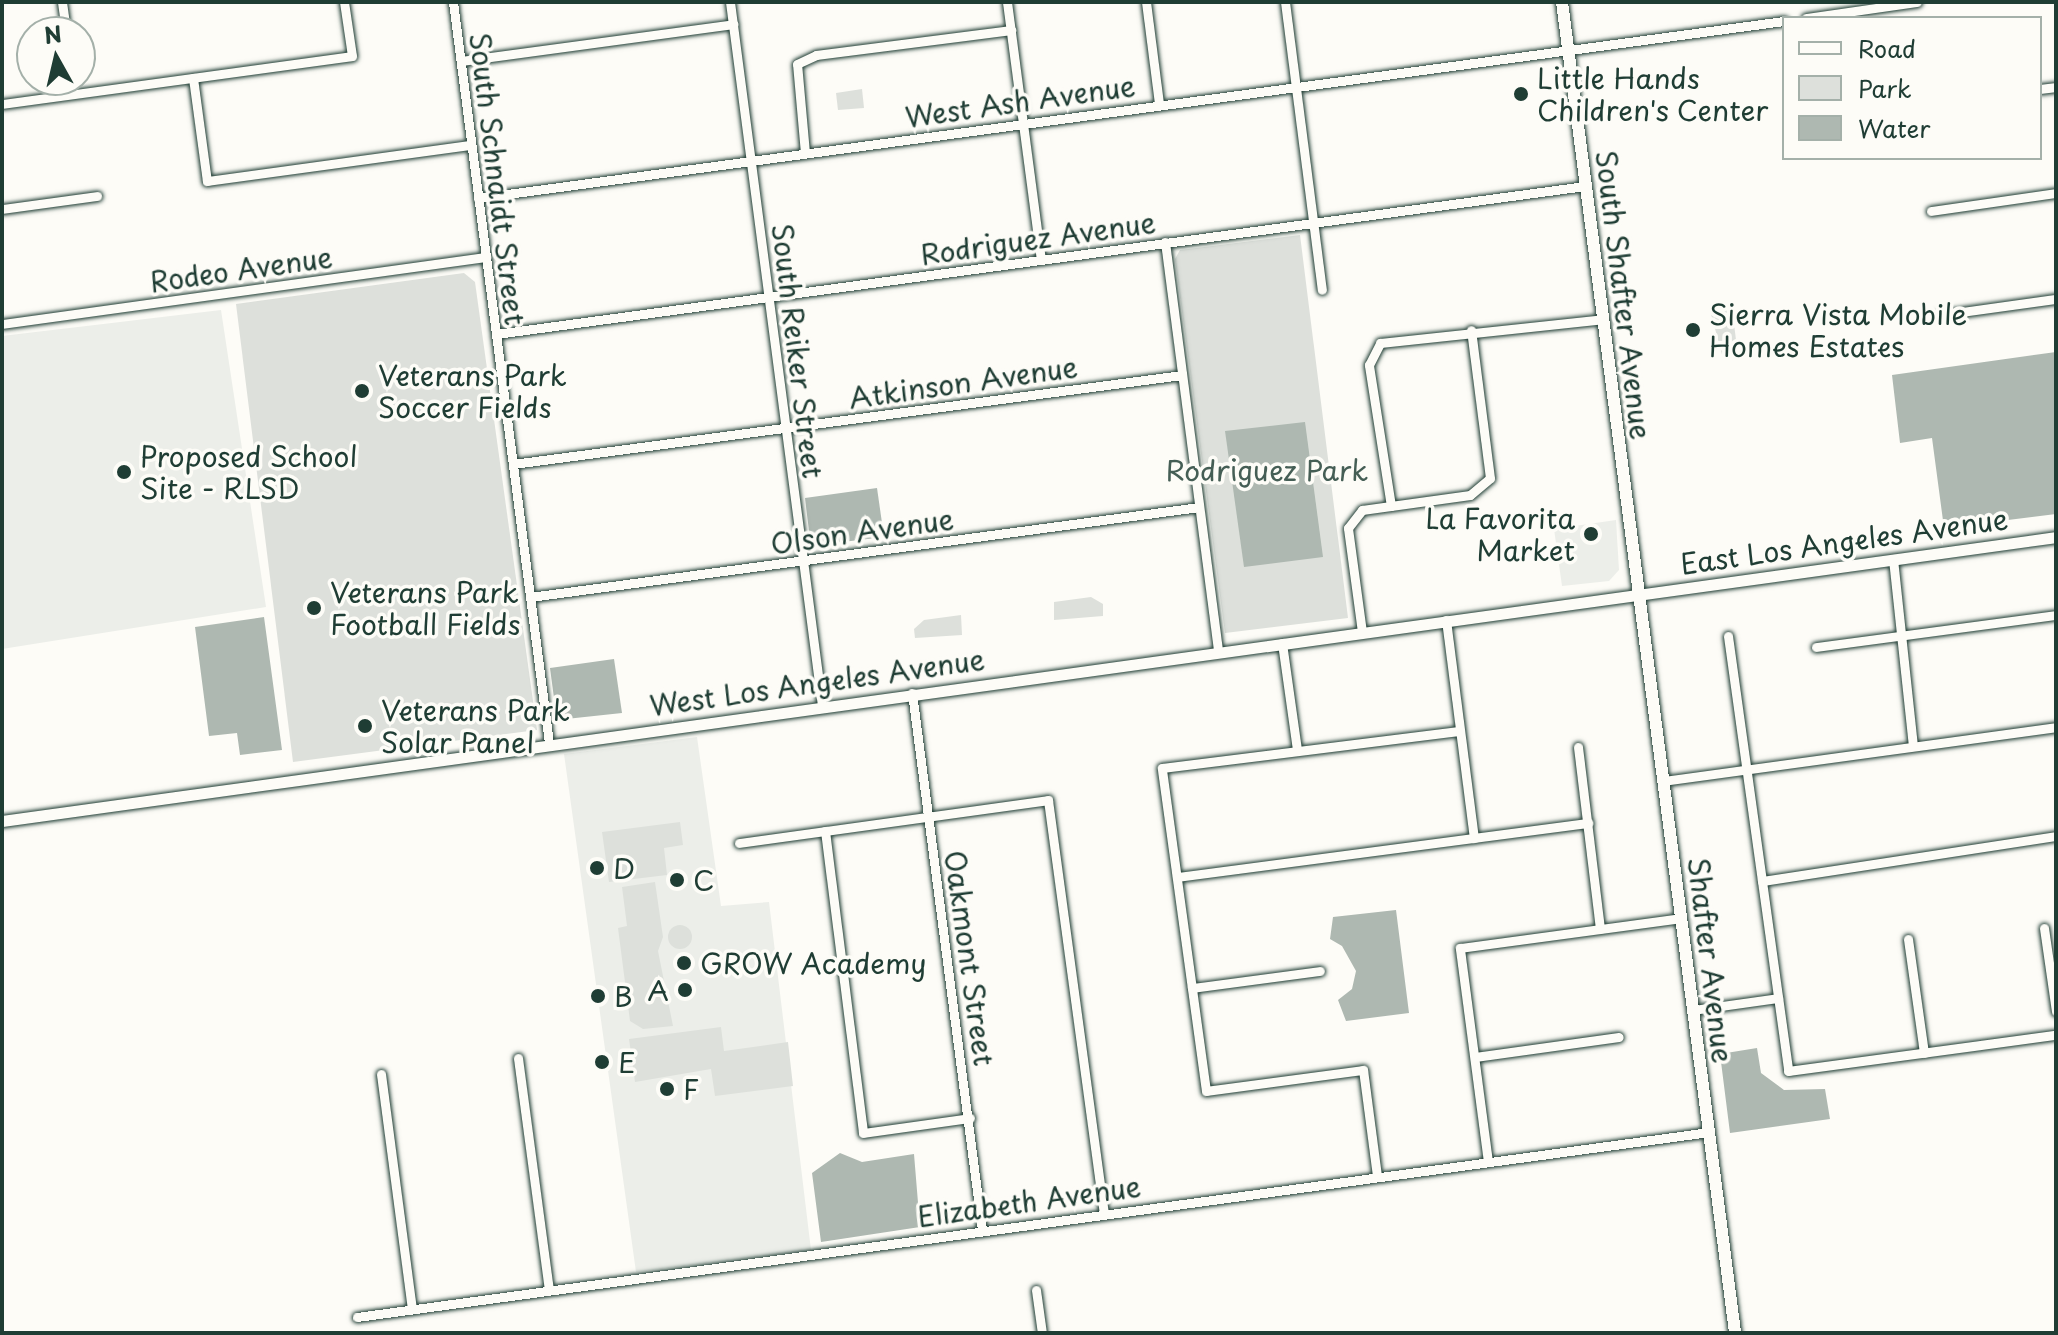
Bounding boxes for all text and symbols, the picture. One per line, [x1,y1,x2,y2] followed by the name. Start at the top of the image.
[16,16,96,96] north arrow
[42,16,64,51] text: N
[1782,16,2042,160] legend
[463,29,533,329] street label: South Schnaidt Street
[1858,30,1916,66] text: Road
[1537,61,1770,127] place label: Little Hands Children's Center
[904,68,1136,134] street label: West Ash Avenue
[1858,70,1912,106] text: Park
[1512,85,1530,103] marker: Little Hands Children's Center
[1858,110,1930,146] text: Water
[1589,147,1659,443] street label: South Shafter Avenue
[918,205,1158,271] street label: Rodriguez Avenue
[765,218,831,484] street label: South Reiker Street
[147,239,335,299] street label: Rodeo Avenue
[1709,297,1968,363] place label: Sierra Vista Mobile Homes Estates
[1684,321,1702,339] marker: Sierra Vista Mobile Homes Estates
[848,350,1078,414] street label: Atkinson Avenue
[378,358,565,424] place label: Veterans Park Soccer Fields
[353,382,371,400] marker: Veterans Park Soccer Fields
[140,439,359,505] place label: Proposed School Site - RLSD
[1165,453,1369,487] park label: Rodriguez Park
[115,463,133,481] marker: Proposed School Site - RLSD
[1421,501,1575,567] place label: La Favorita Market
[1677,501,2011,581] street label: East Los Angeles Avenue
[770,502,954,560] street label: Olson Avenue
[1582,525,1600,543] marker: La Favorita Market
[330,575,522,641] place label: Veterans Park Football Fields
[305,599,323,617] marker: Veterans Park Football Fields
[647,642,987,722] street label: West Los Angeles Avenue
[381,693,568,759] place label: Veterans Park Solar Panel
[356,717,374,735] marker: Veterans Park Solar Panel
[938,848,1002,1068] street label: Oakmont Street
[613,851,635,885] place label: D
[1682,855,1740,1065] street label: Shafter Avenue
[588,859,606,877] marker: D
[693,863,715,897] place label: C
[668,871,686,889] marker: C
[700,946,929,980] place label: GROW Academy
[675,954,693,972] marker: GROW Academy
[648,973,669,1007] place label: A
[614,979,633,1013] place label: B
[676,981,694,999] marker: A
[589,987,607,1005] marker: B
[618,1045,636,1079] place label: E
[593,1053,611,1071] marker: E
[683,1072,699,1106] place label: F
[658,1080,676,1098] marker: F
[914,1169,1144,1233] street label: Elizabeth Avenue

